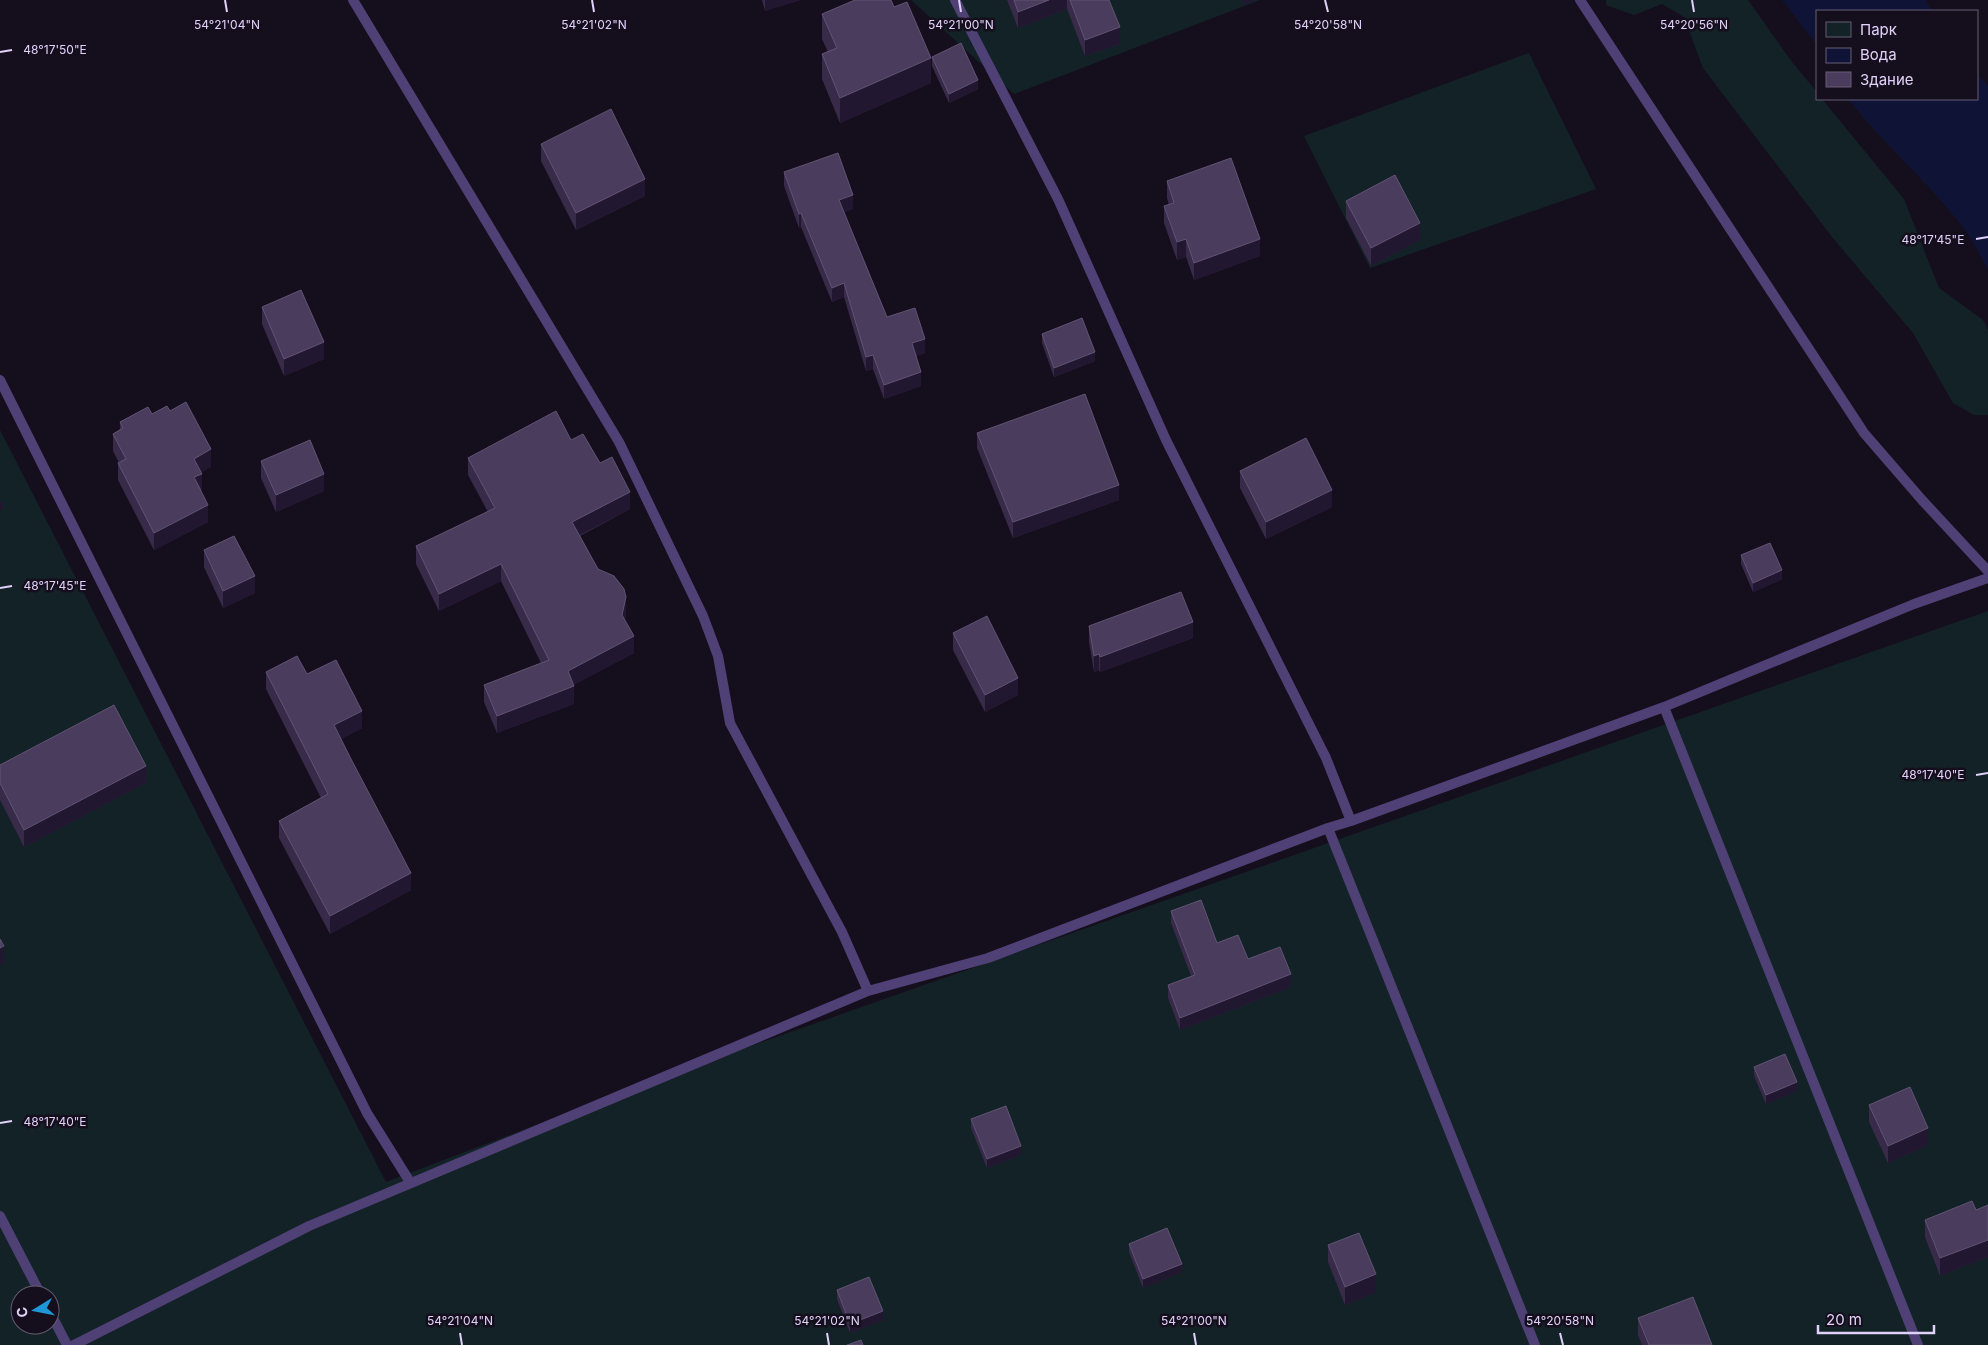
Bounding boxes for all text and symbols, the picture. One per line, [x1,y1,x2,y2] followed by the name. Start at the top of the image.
[1816,10,1978,100] legend
[194,17,260,32] text: 54°21'04"N
[561,17,627,32] text: 54°21'02"N
[928,17,994,32] text: 54°21'00"N
[1294,17,1362,32] text: 54°20'58"N
[1660,17,1728,32] text: 54°20'56"N
[1860,20,1897,39] text: Парк
[23,42,87,57] text: 48°17'50"E
[1860,45,1897,64] text: Вода
[1860,70,1914,89] text: Здание
[1902,232,1964,247] text: 48°17'45"E
[24,578,86,593] text: 48°17'45"E
[1901,767,1965,782] text: 48°17'40"E
[23,1114,87,1129] text: 48°17'40"E
[10,1285,60,1335] north arrow
[1818,1302,1934,1334] scale bar
[12,1306,31,1319] text: С
[1826,1310,1862,1329] text: 20 m
[427,1313,493,1328] text: 54°21'04"N
[794,1313,860,1328] text: 54°21'02"N
[1161,1313,1227,1328] text: 54°21'00"N
[1526,1313,1594,1328] text: 54°20'58"N

